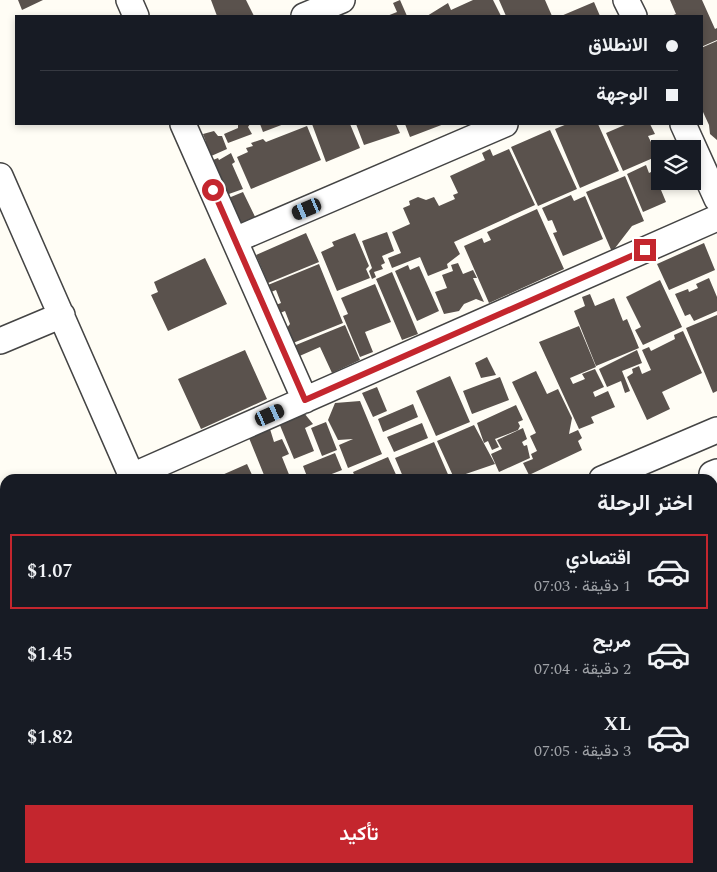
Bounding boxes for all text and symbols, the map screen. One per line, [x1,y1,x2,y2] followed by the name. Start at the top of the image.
[588,31,648,60] text: الانطلاق
[596,80,648,109] text: الوجهة
[651,140,701,190] map controls
[651,140,701,190] button: layers
[202,179,224,201] route start
[290,196,323,222] car
[634,239,656,261] route end
[253,402,286,428] car
[597,487,693,520] text: اختر الرحلة
[566,544,631,573] text: اقتصادي
[646,549,691,594] icon: car
[27,557,73,586] text: $1.07
[534,574,631,598] text: 1 دقيقة · 07:03
[593,627,631,656] text: مريح
[646,632,691,677] icon: car
[27,640,73,669] text: $1.45
[534,657,631,681] text: 2 دقيقة · 07:04
[604,710,631,739] text: XL
[646,715,691,760] icon: car
[27,723,73,752] text: $1.82
[534,739,631,763] text: 3 دقيقة · 07:05
[25,805,693,863] button: تأكيد

